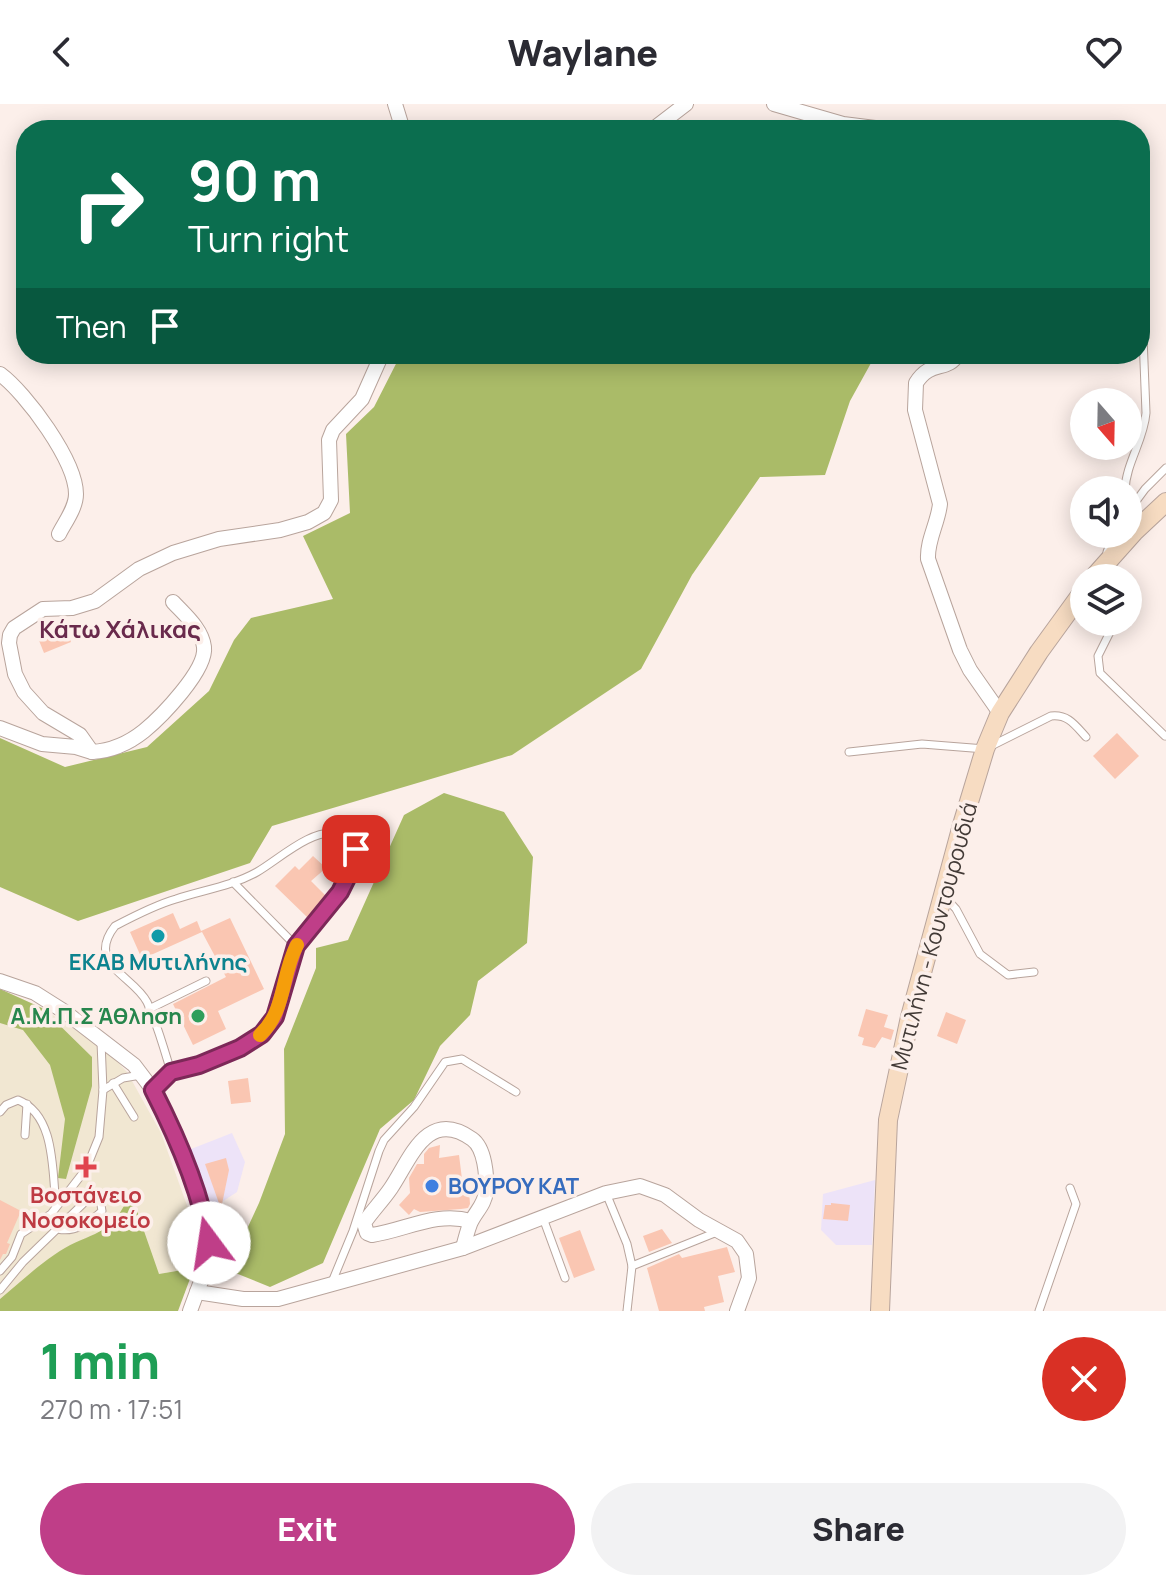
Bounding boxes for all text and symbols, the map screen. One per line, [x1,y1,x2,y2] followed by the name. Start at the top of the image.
[508,28,658,77] text: Waylane
[40,30,84,74] icon: back
[1082,30,1126,74] icon: heart
[188,141,321,218] text: 90 m
[56,152,160,256] icon: right
[188,214,349,263] text: Turn right
[143,304,187,348] icon: arrive
[56,306,127,347] text: Then
[1070,388,1142,460] north arrow
[1070,388,1142,636] map controls
[1070,476,1142,548] button: sound
[1070,564,1142,636] button: layers
[39,612,201,645] district label: Κάτω Χάλικας
[884,799,984,1073] street label: Μυτιλήνη - Κουντουρουδιά
[322,815,390,883] pin
[334,827,378,871] icon: arrive
[149,927,167,945] marker: ΕΚΑΒ Μυτιλήνης
[69,947,247,977] place label: ΕΚΑΒ Μυτιλήνης
[10,1001,182,1031] place label: Α.Μ.Π.Σ Άθληση
[189,1007,207,1025] marker: Α.Μ.Π.Σ Άθληση
[75,1156,97,1178] marker: Βοστάνειο Νοσοκομείο
[448,1171,580,1201] place label: ΒΟΥΡΟΥ ΚΑΤ
[423,1177,441,1195] marker: ΒΟΥΡΟΥ ΚΑΤ
[21,1180,151,1235] place label: Βοστάνειο Νοσοκομείο
[167,1201,251,1285] position arrow
[40,1328,160,1393] text: 1 min
[1042,1337,1126,1421] button: close
[40,1391,183,1427] text: 270 m · 17:51
[40,1483,575,1575] button: Exit
[591,1483,1126,1575] button: Share

